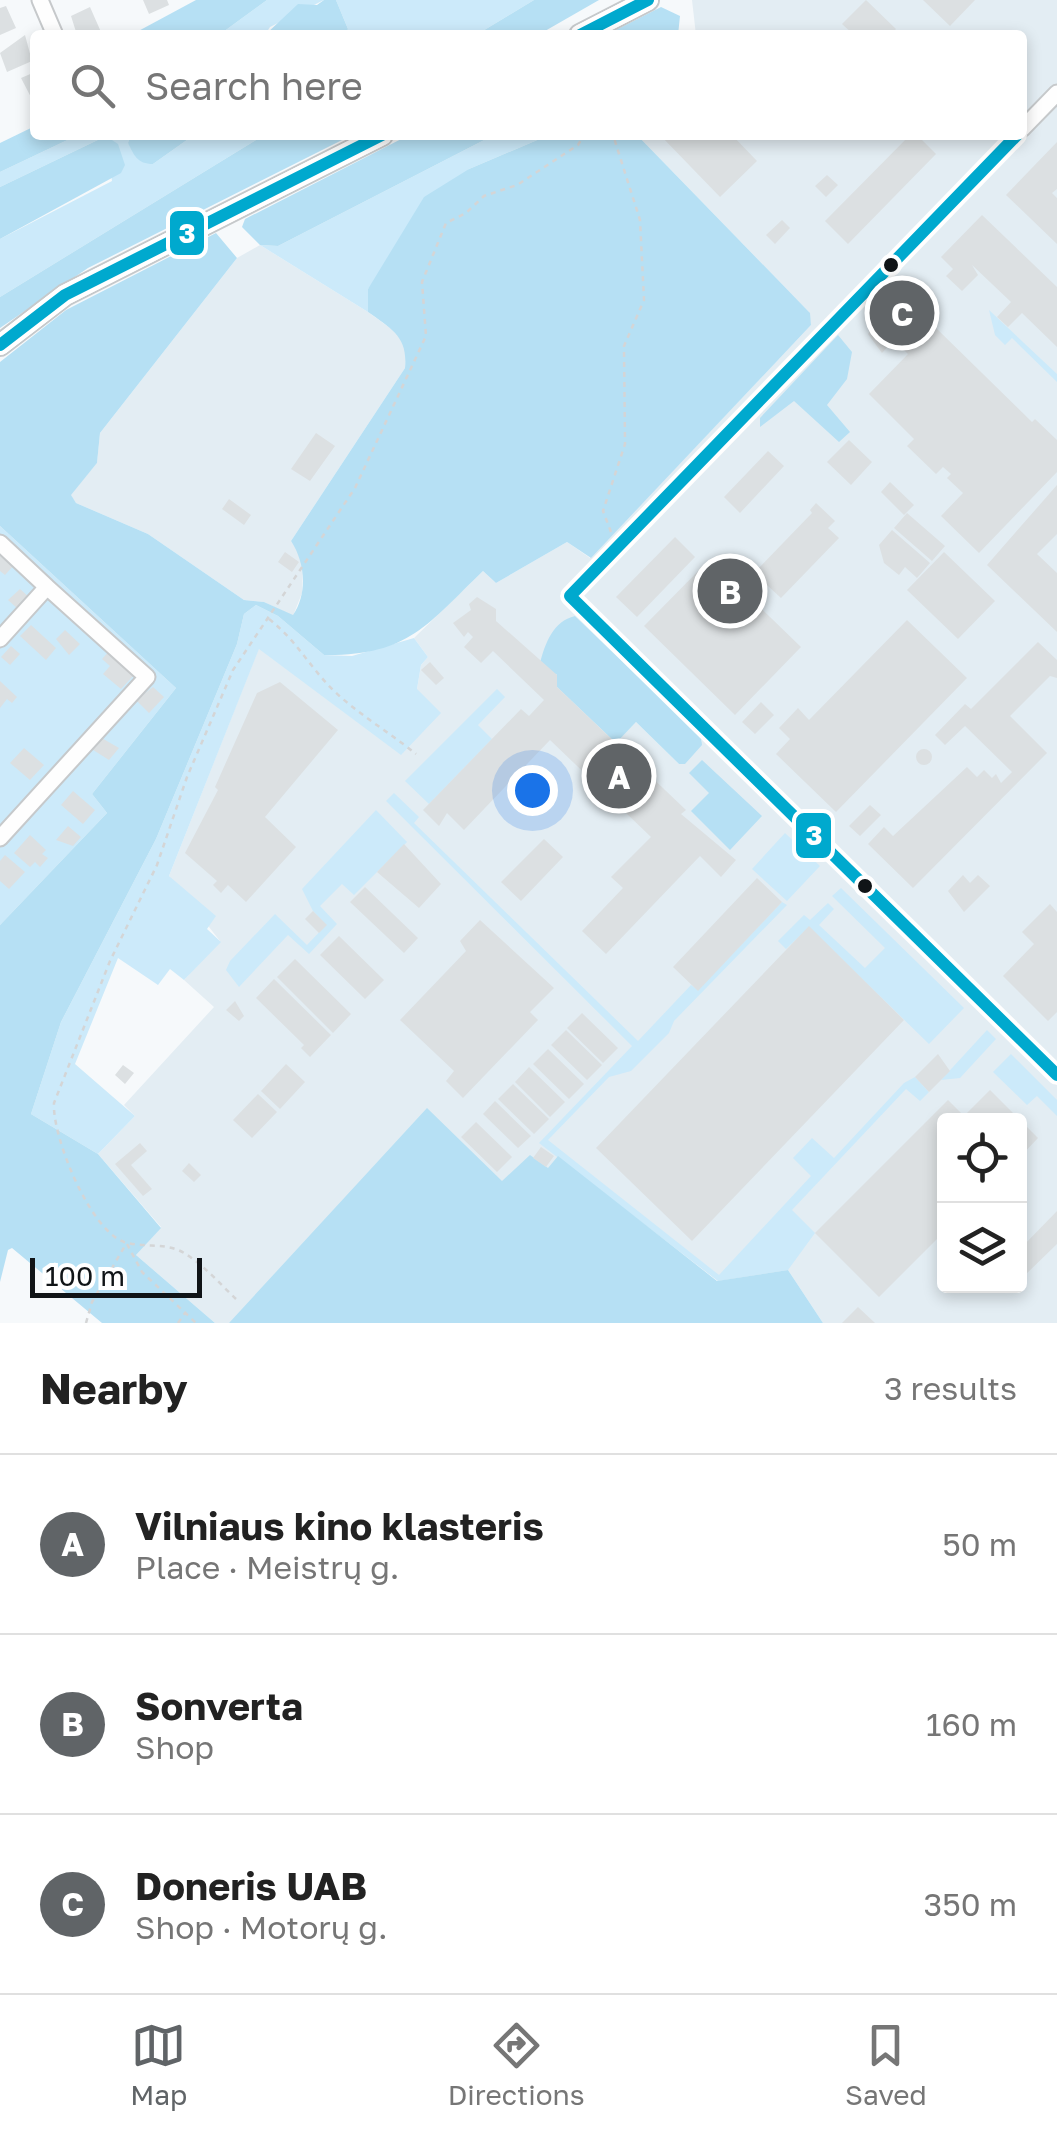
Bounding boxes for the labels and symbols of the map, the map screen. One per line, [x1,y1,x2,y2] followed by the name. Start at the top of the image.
[168,209,206,257] line badge: 3
[178,216,196,249] text: 3
[881,255,901,275] unlabelled marker
[870,276,934,350] pin: C
[698,554,762,628] pin: B
[586,738,652,814] pin: A
[507,765,558,816] your location
[794,811,833,860] line badge: 3
[805,818,823,851] text: 3
[855,876,875,896] unlabelled marker
[30,1253,202,1298] scale bar

